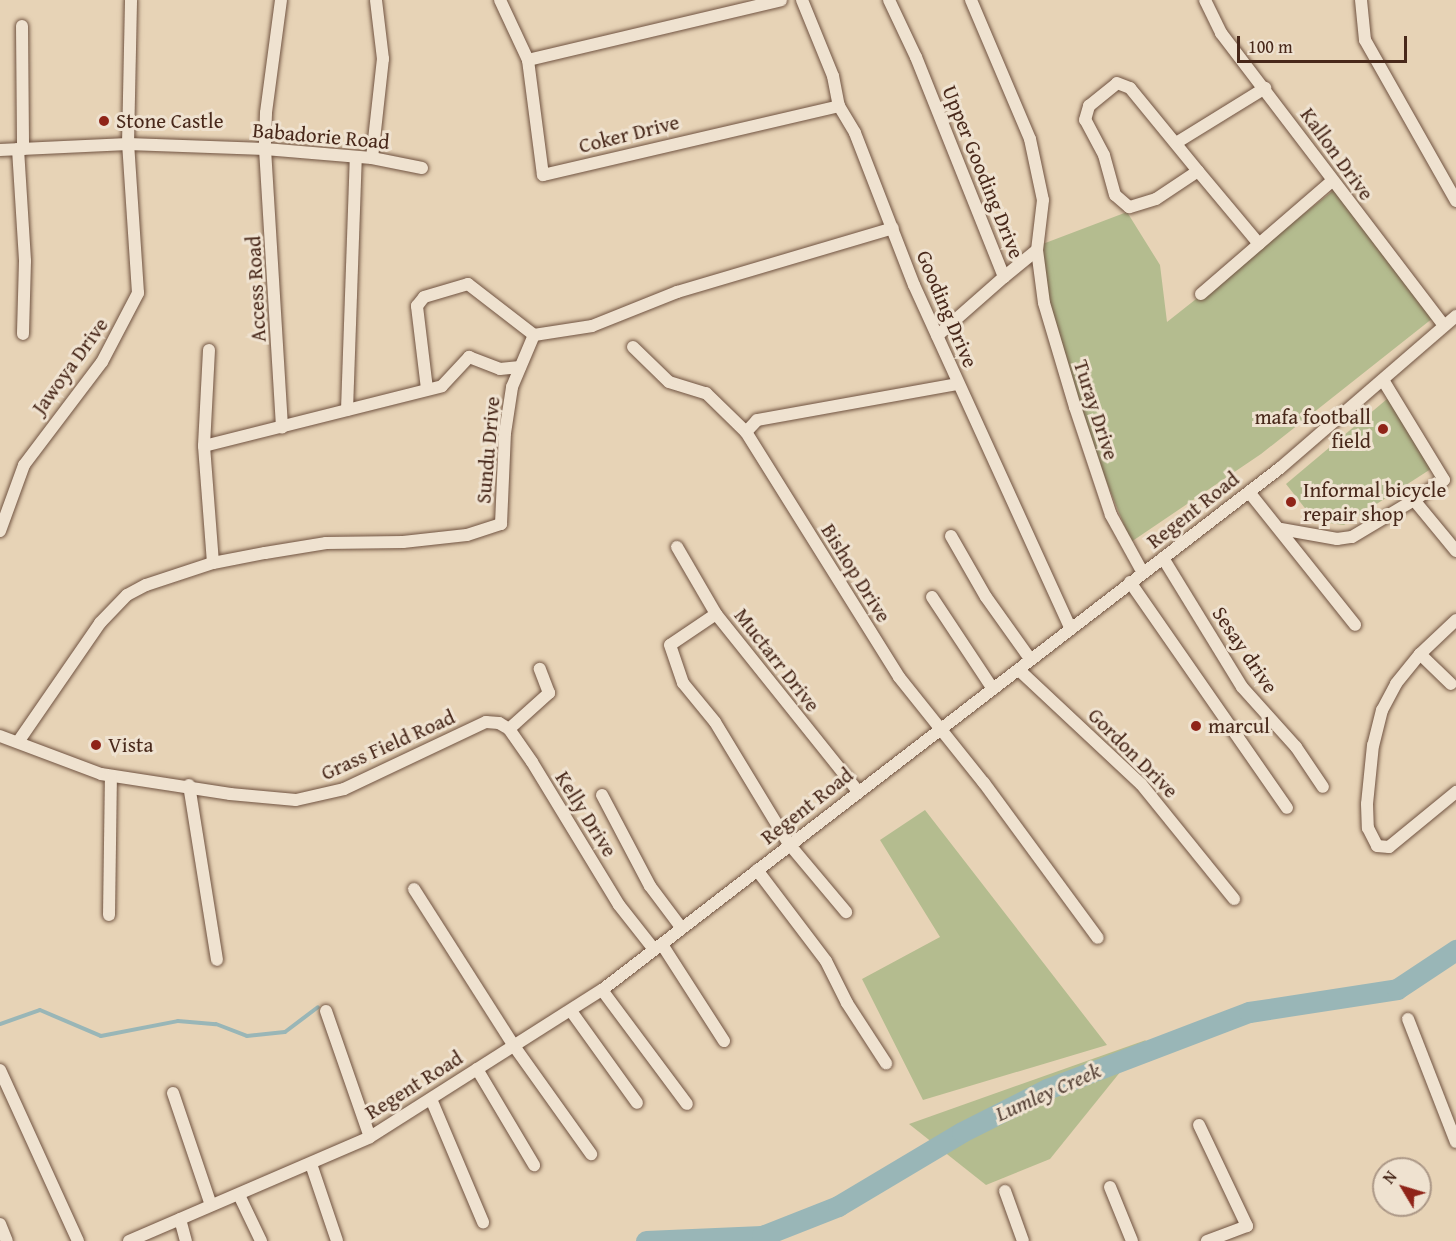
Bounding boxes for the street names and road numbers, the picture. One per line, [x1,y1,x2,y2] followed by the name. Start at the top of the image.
[937,82,1029,262] street label: Upper Gooding Drive
[1295,103,1379,205] street label: Kallon Drive
[576,109,682,159] street label: Coker Drive
[251,117,391,155] street label: Babadorie Road
[241,235,271,343] street label: Access Road
[911,247,983,371] street label: Gooding Drive
[26,313,114,419] street label: Jawoya Drive
[1068,357,1124,463] street label: Turay Drive
[471,395,505,505] street label: Sundu Drive
[1142,466,1244,554] street label: Regent Road
[816,519,896,627] street label: Bishop Drive
[1207,602,1283,698] street label: Sesay drive
[729,603,825,717] street label: Muctarr Drive
[1083,703,1183,803] street label: Gordon Drive
[317,704,459,786] street label: Grass Field Road
[756,762,858,850] street label: Regent Road
[550,767,622,861] street label: Kelly Drive
[361,1045,467,1125] street label: Regent Road

